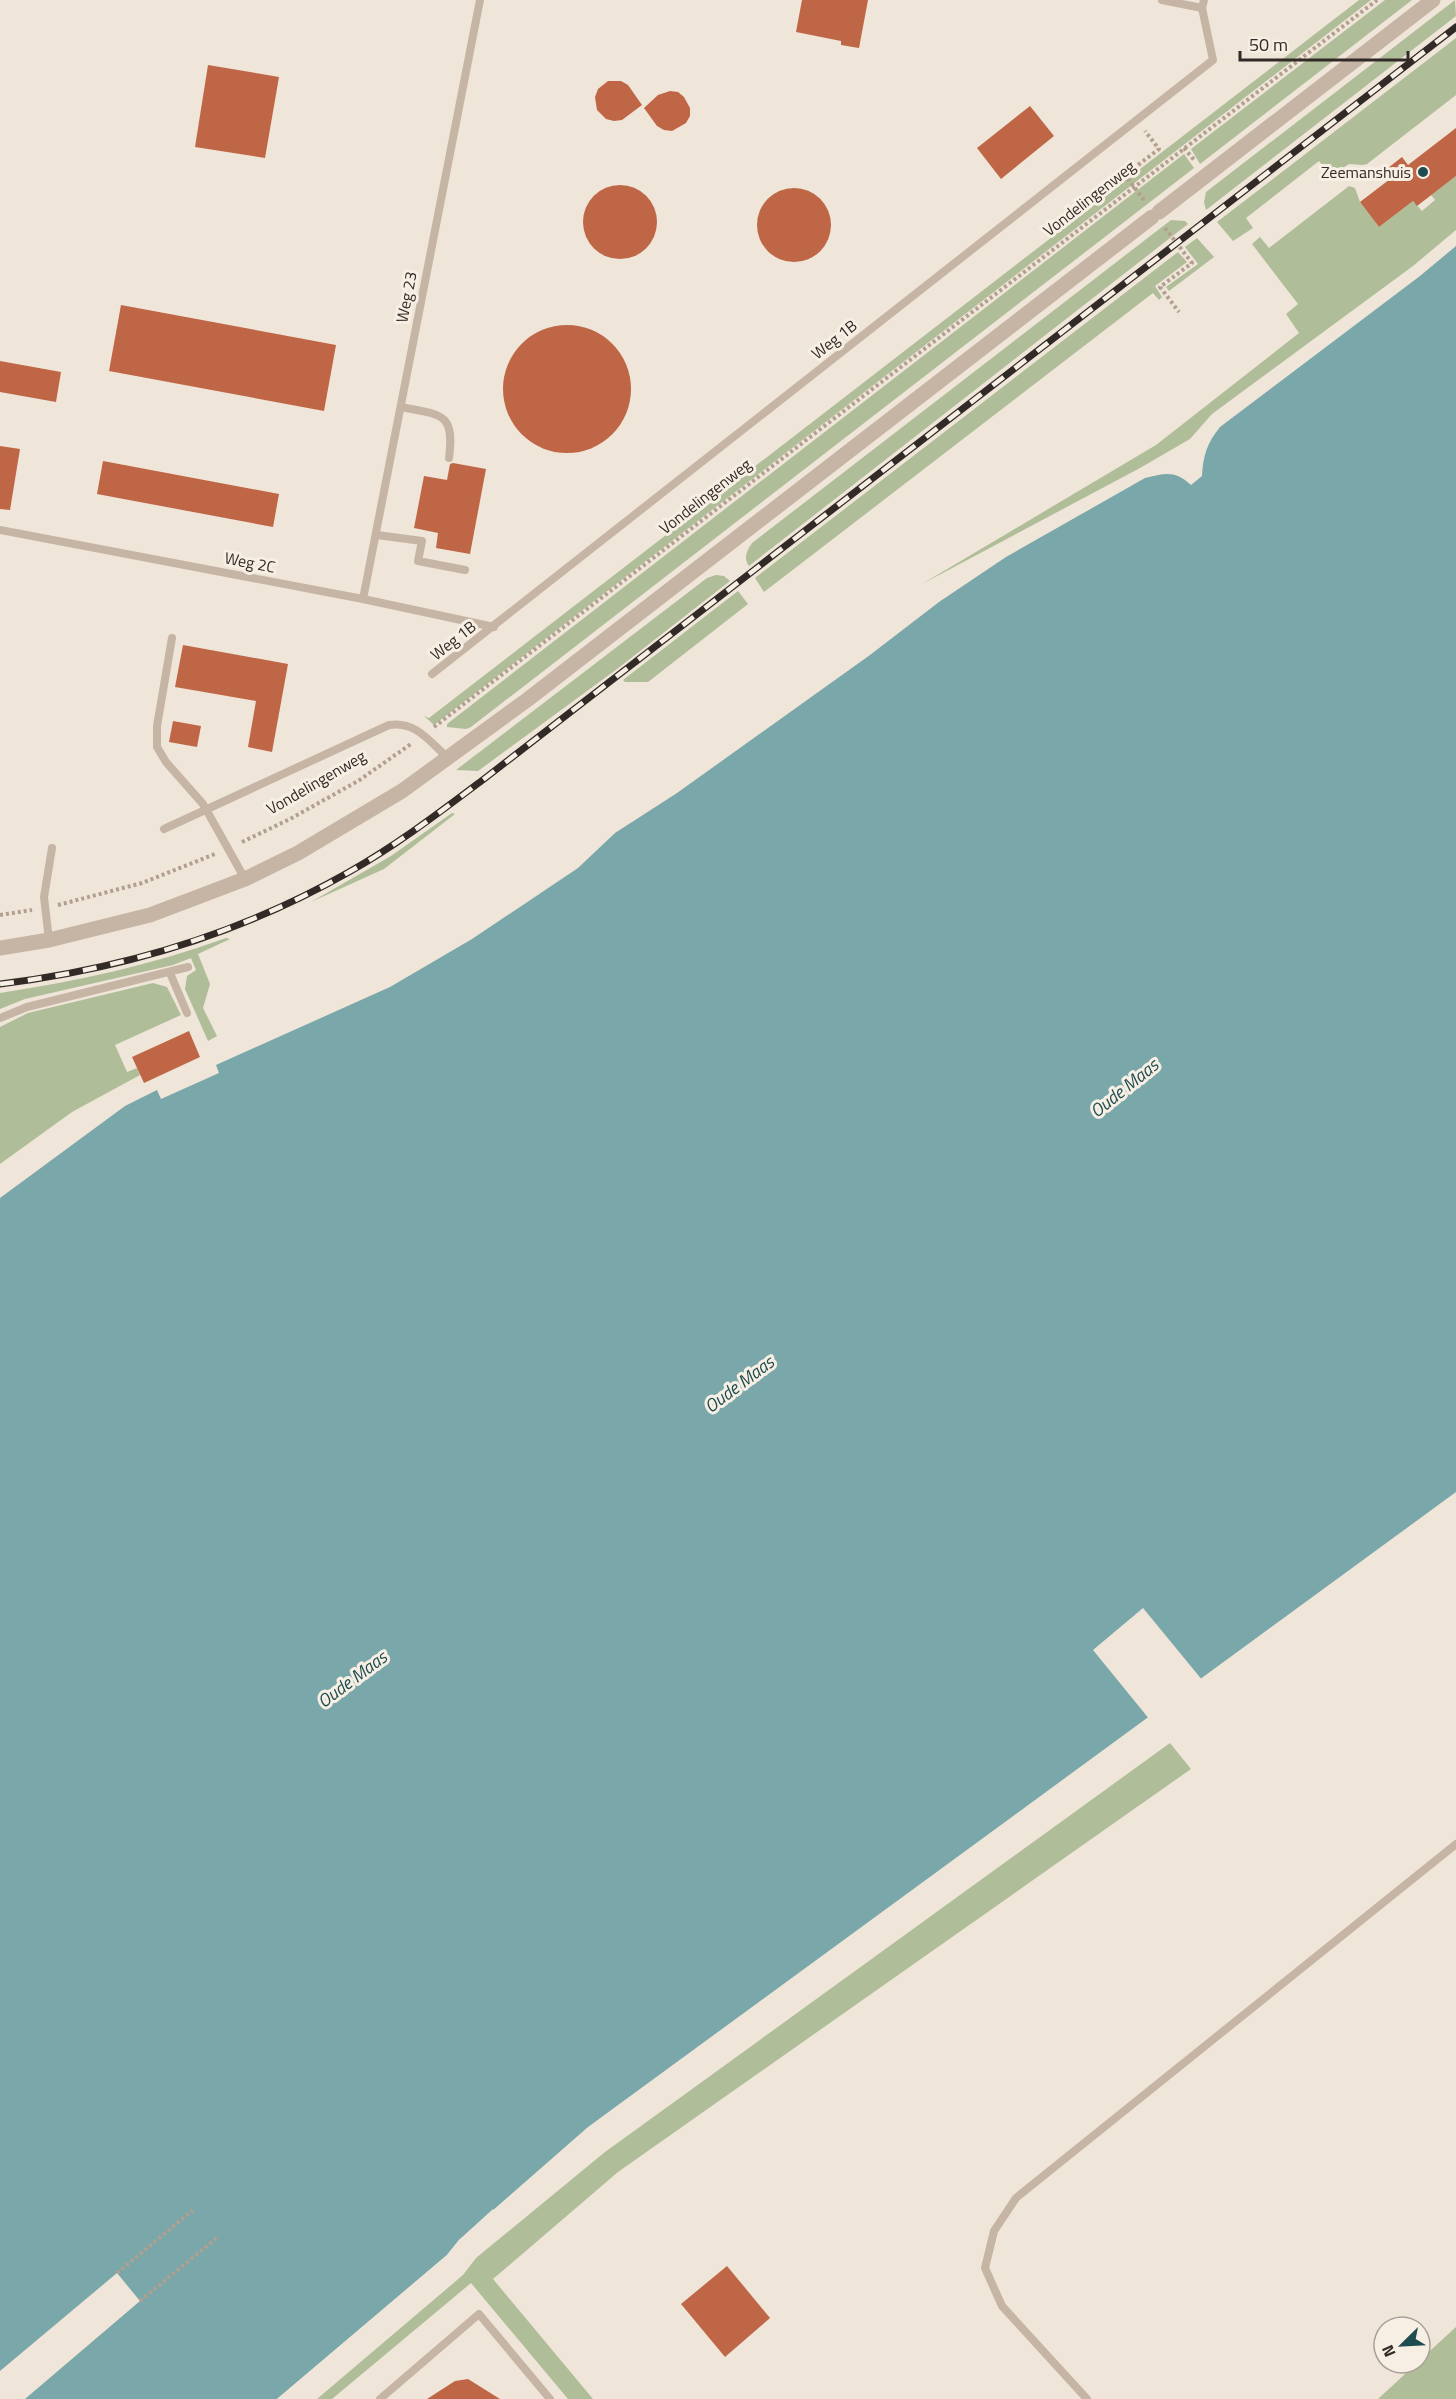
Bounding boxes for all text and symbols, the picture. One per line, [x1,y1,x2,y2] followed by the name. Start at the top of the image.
[1240,24,1408,62] scale bar
[1249,31,1288,58] text: 50 m
[1038,154,1140,242] street label: Vondelingenweg
[1321,160,1411,184] place label: Zeemanshuis
[1416,165,1430,179] marker: Zeemanshuis
[389,269,423,325] street label: Weg 23
[806,313,862,365] street label: Weg 1B
[654,452,756,540] street label: Vondelingenweg
[223,545,278,579] street label: Weg 2C
[425,614,481,666] street label: Weg 1B
[262,744,370,820] street label: Vondelingenweg
[1084,1051,1165,1124] water label: Oude Maas
[698,1348,781,1419] water label: Oude Maas
[311,1643,394,1714] water label: Oude Maas
[1372,2315,1432,2375] north arrow
[1375,2341,1402,2361] text: N

